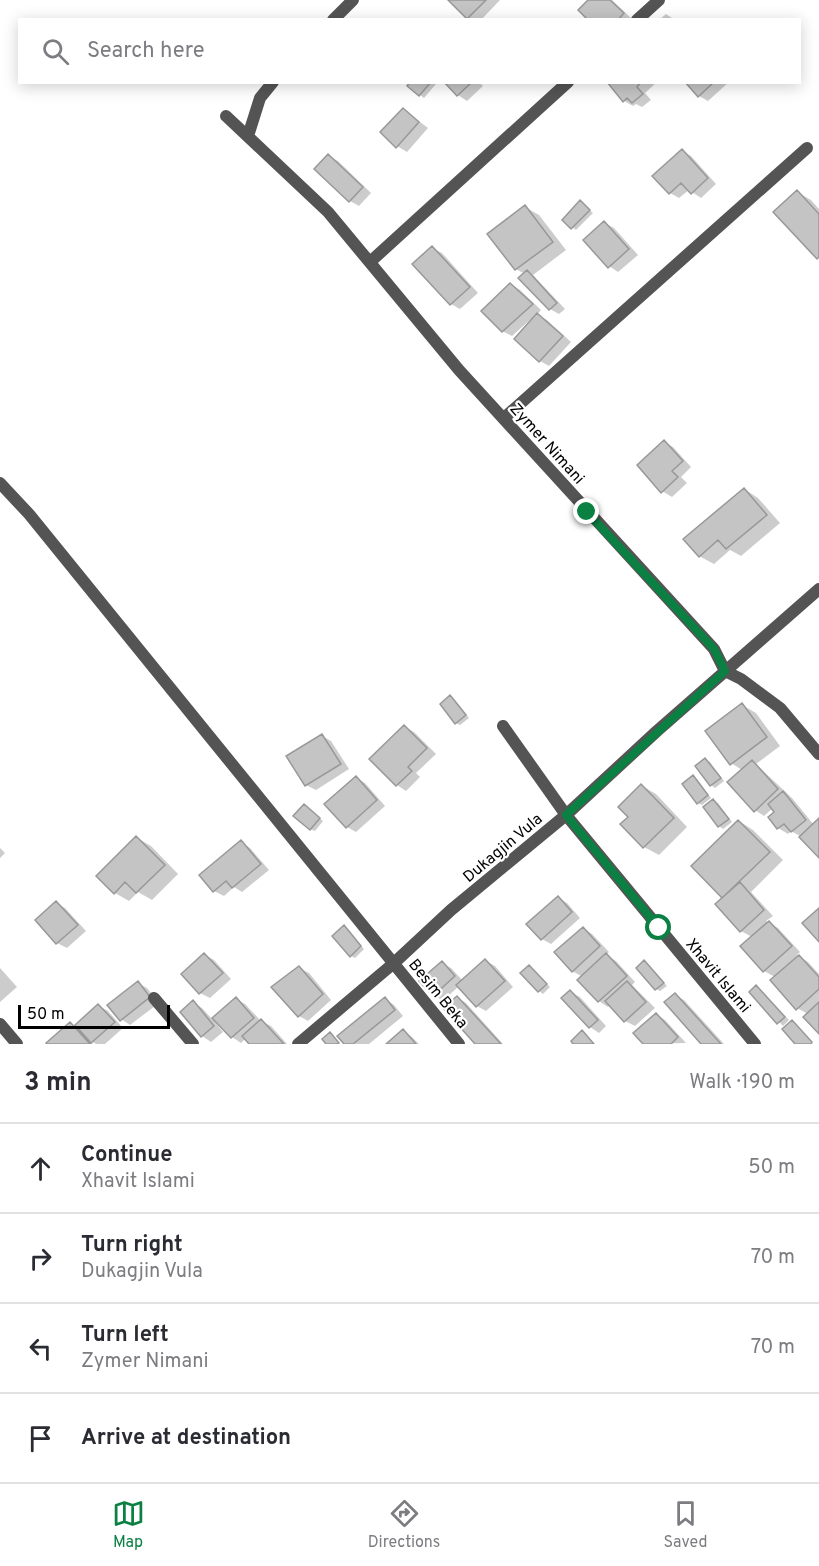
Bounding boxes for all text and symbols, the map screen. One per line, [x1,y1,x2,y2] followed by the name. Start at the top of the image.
[18,18,801,84] search box
[39,35,72,68] icon: search
[87,38,205,65] text: Search here
[505,400,588,489] street label: Zymer Nimani
[573,498,599,524] route end
[460,810,547,888] street label: Dukagjin Vula
[645,914,671,940] route start
[681,935,754,1018] street label: Xhavit Islami
[403,955,472,1033] street label: Besim Beka
[18,1002,170,1030] scale bar
[27,1005,65,1025] text: 50 m
[24,1067,92,1100] text: 3 min
[689,1070,795,1096] text: Walk · 190 m
[81,1142,172,1169] text: Continue
[24,1152,57,1185] icon: ahead
[748,1155,795,1181] text: 50 m
[81,1169,195,1195] text: Xhavit Islami
[81,1232,183,1259] text: Turn right
[24,1242,57,1275] icon: right
[751,1245,795,1271] text: 70 m
[81,1259,203,1285] text: Dukagjin Vula
[81,1322,169,1349] text: Turn left
[24,1332,57,1365] icon: left
[751,1335,795,1361] text: 70 m
[81,1349,209,1375] text: Zymer Nimani
[24,1422,57,1455] icon: arrive
[81,1425,291,1452] text: Arrive at destination
[112,1497,145,1553] tab: Map
[368,1497,440,1553] tab: Directions
[663,1497,707,1553] tab: Saved

